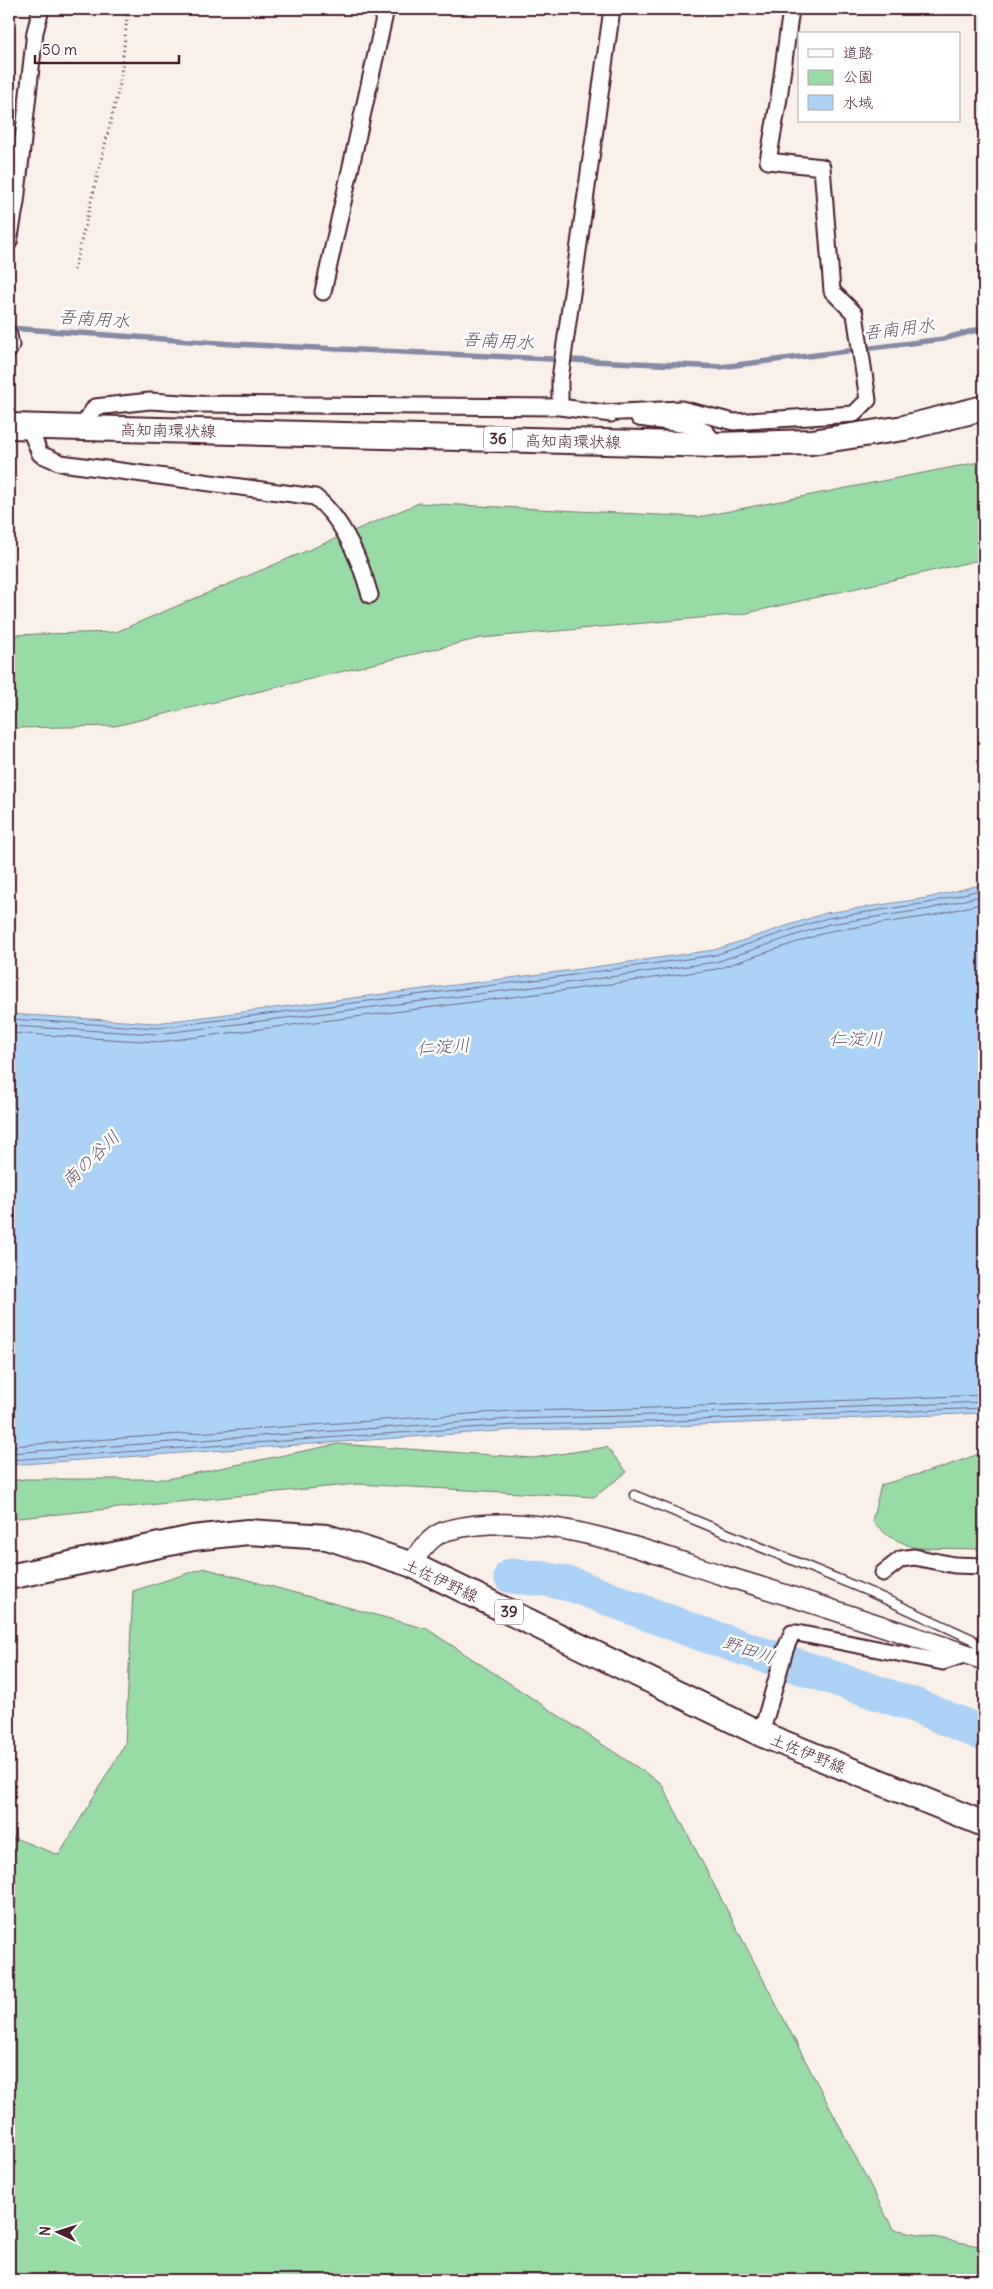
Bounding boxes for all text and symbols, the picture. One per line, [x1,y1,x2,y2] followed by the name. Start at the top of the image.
[35,32,179,64] scale bar
[798,32,960,122] legend
[42,40,77,59] text: 50 m
[843,43,873,62] text: 道路
[843,67,873,86] text: 公園
[843,93,873,112] text: 水域
[57,305,131,332] water label: 吾南用水
[862,313,936,344] water label: 吾南用水
[461,327,535,354] water label: 吾南用水
[120,419,216,441] street label: 高知南環状線
[484,426,512,452] road number: 36
[525,430,621,452] street label: 高知南環状線
[829,1027,883,1050] water label: 仁淀川
[415,1033,471,1060] water label: 仁淀川
[57,1125,125,1192] water label: 南の谷川
[401,1554,481,1606] street label: 土佐伊野線
[495,1600,523,1624] road number: 39
[720,1630,778,1669] water label: 野田川
[767,1729,849,1777] street label: 土佐伊野線
[32,2206,82,2256] north arrow
[36,2226,54,2237] text: N

